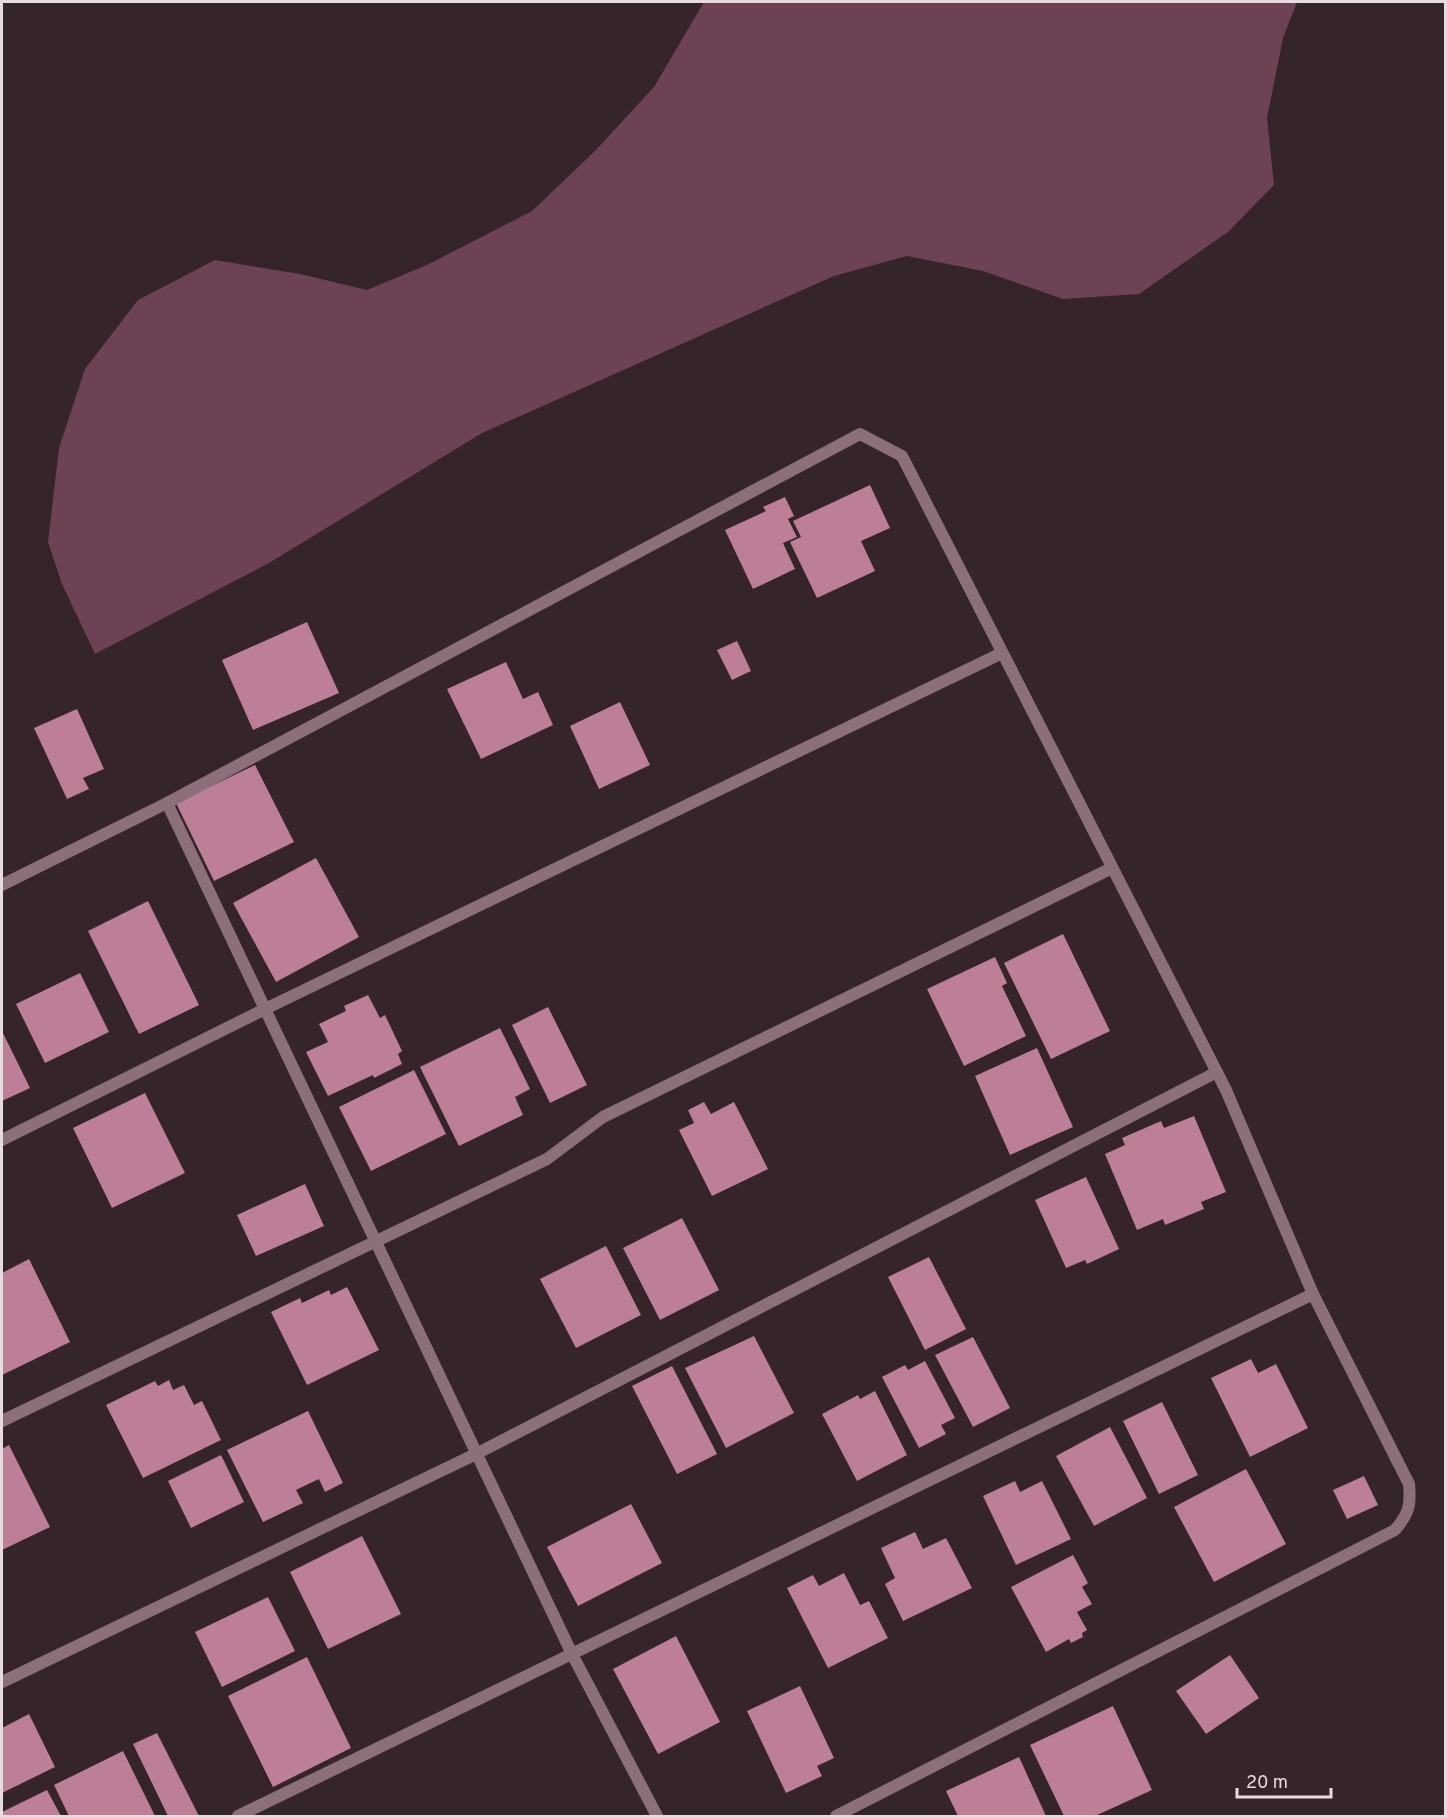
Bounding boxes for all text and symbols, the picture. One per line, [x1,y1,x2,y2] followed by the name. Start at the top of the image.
[1237,1761,1332,1799] scale bar
[1246,1772,1288,1795] text: 20 m

